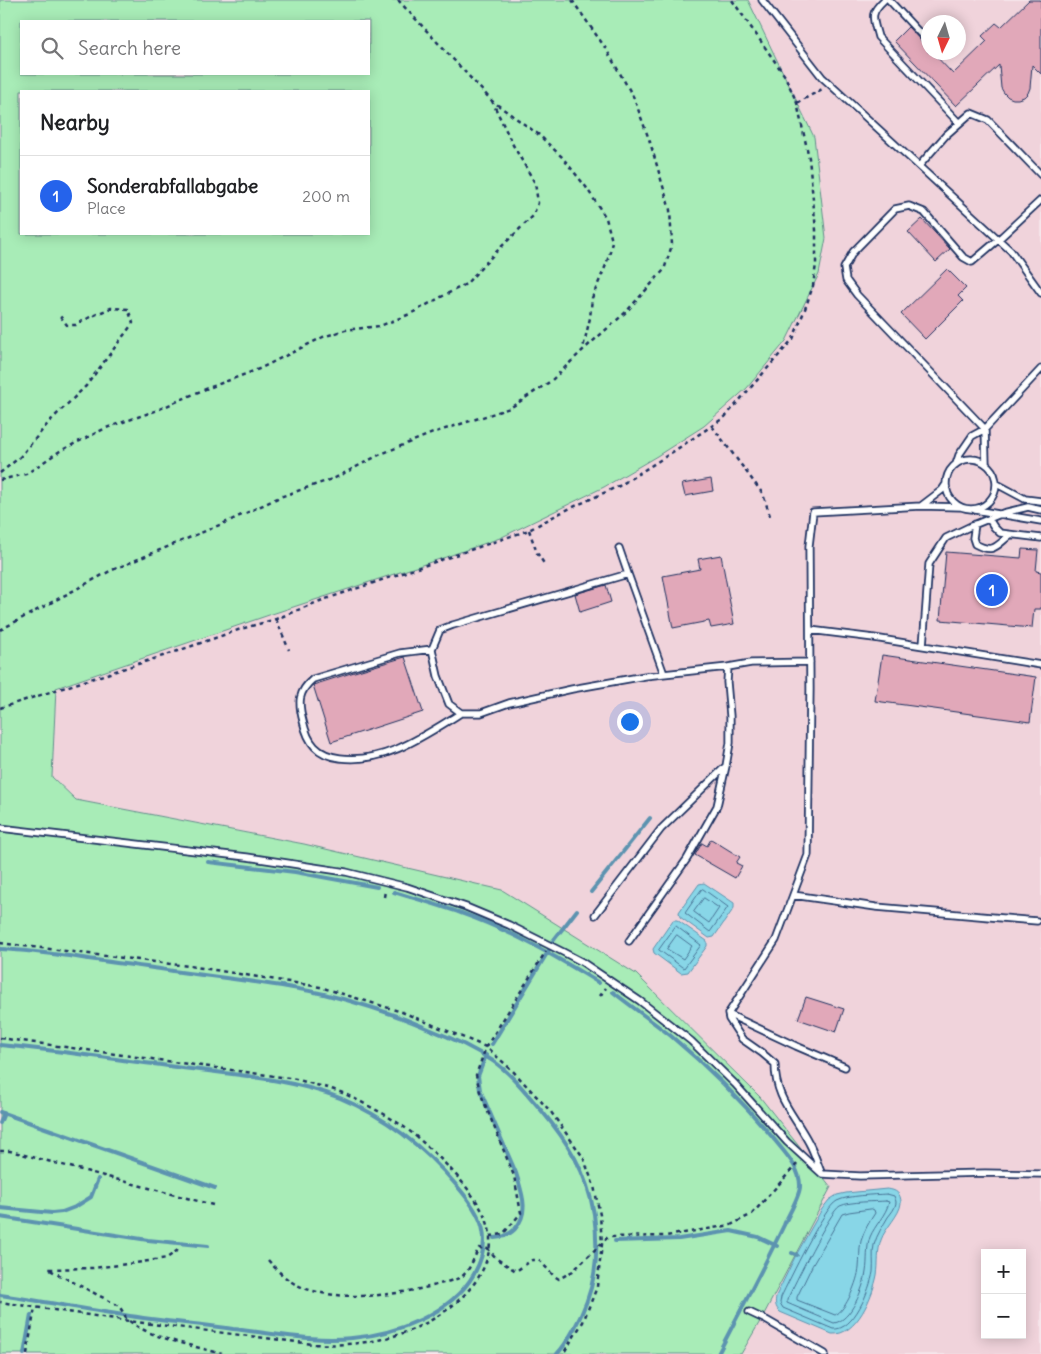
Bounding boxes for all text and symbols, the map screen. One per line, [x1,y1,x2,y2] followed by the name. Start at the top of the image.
[921,15,966,60] north arrow
[20,20,370,75] search box
[38,34,66,62] icon: search
[78,36,181,60] text: Search here
[40,109,110,136] text: Nearby
[87,174,258,198] text: Sonderabfallabgabe
[53,186,59,206] text: 1
[302,186,350,206] text: 200 m
[87,198,126,218] text: Place
[976,571,1008,609] pin: 1
[617,709,643,735] your location
[981,1249,1026,1339] map controls
[981,1249,1026,1294] button: +
[981,1294,1026,1339] button: −

